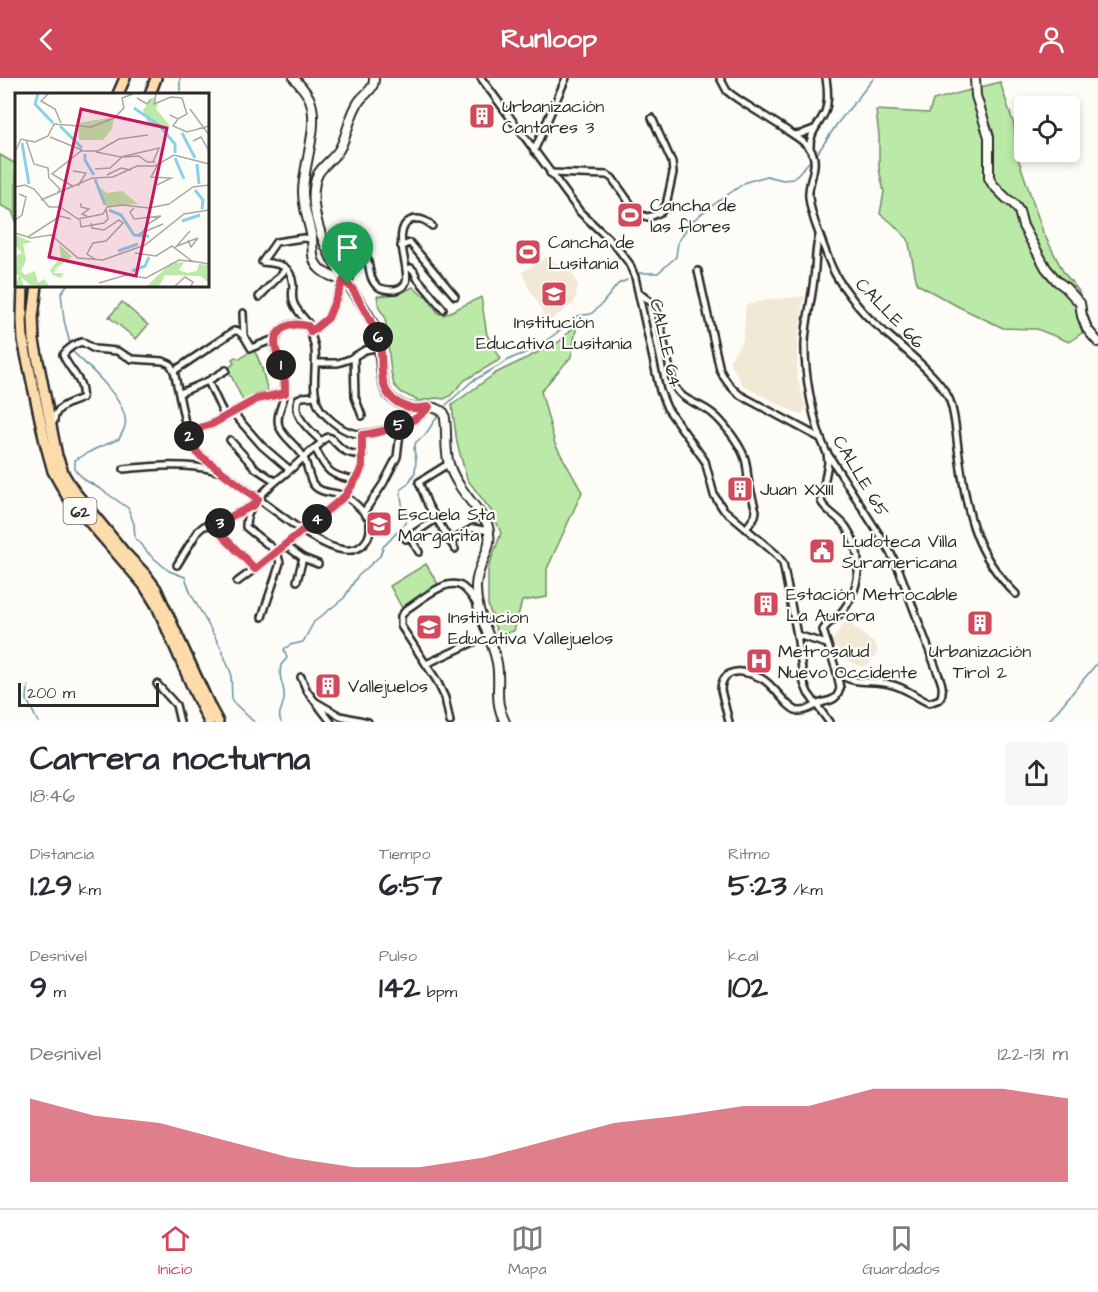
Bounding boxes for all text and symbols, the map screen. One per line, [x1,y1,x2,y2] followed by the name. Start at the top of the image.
[501,20,597,58] text: Runloop
[30,23,63,56] icon: back
[1035,23,1068,56] icon: person
[15,93,208,286] inset map
[502,94,604,140] place label: Urbanización Cantares 3
[1014,96,1080,162] map controls
[1014,96,1080,162] button: locate
[467,101,497,131] building icon: Urbanización Cantares 3
[650,193,737,239] place label: Cancha de las flores
[615,200,645,230] sports icon: Cancha de las flores
[322,222,373,284] pin
[548,230,635,276] place label: Cancha de Lusitania
[331,231,364,264] icon: arrive
[513,237,543,267] sports icon: Cancha de Lusitania
[850,272,930,354] street label: CALLE 66
[539,279,569,309] school or university icon: Institución Educativa Lusitania
[643,296,688,390] street label: CALLE 64
[476,310,632,356] place label: Institución Educativa Lusitania
[363,322,393,352] pin: 6
[373,326,383,348] text: 6
[266,350,296,380] pin: 1
[280,354,282,376] text: 1
[384,410,414,440] pin: 5
[393,414,405,436] text: 5
[174,421,204,451] pin: 2
[184,425,194,447] text: 2
[826,431,895,522] street label: CALLE 65
[725,474,755,504] building icon: Juan XXIII
[760,477,834,502] place label: Juan XXIII
[64,498,97,524] road number: 62
[398,502,495,549] place label: Escuela Sta Margarita
[302,504,332,534] pin: 4
[205,508,235,538] pin: 3
[312,508,322,530] text: 4
[364,509,394,539] school or university icon: Escuela Sta Margarita
[216,512,224,534] text: 3
[842,529,957,575] place label: Ludoteca Villa Suramericana
[807,536,837,566] public building icon: Ludoteca Villa Suramericana
[786,582,958,628] place label: Estación Metrocable La Aurora
[751,589,781,619] building icon: Estación Metrocable La Aurora
[448,605,613,651] place label: Institucion Educativa Vallejuelos
[965,608,995,638] building icon: Urbanización Tirol 2
[414,612,444,642] school or university icon: Institucion Educativa Vallejuelos
[778,639,918,685] place label: Metrosalud Nuevo Occidente
[929,639,1031,685] place label: Urbanización Tirol 2
[744,646,774,676] hospital icon: Metrosalud Nuevo Occidente
[313,671,343,701] building icon: Vallejuelos
[348,674,428,699] place label: Vallejuelos
[18,680,159,708] scale bar
[27,682,75,704] text: 200 m
[30,736,310,782] text: Carrera nocturna
[1005,742,1068,805] button: share
[30,782,75,810] text: 18:46
[30,843,94,865] text: Distancia
[379,843,430,865] text: Tiempo
[728,843,770,865] text: Ritmo
[30,865,72,907] text: 1.29
[379,865,443,907] text: 6:57
[728,865,787,907] text: 5:23
[72,879,101,901] text: km
[787,879,823,901] text: /km
[30,945,87,967] text: Desnivel
[379,945,417,967] text: Pulso
[728,945,759,967] text: kcal
[30,967,47,1009] text: 9
[379,967,420,1009] text: 142
[728,967,768,1009] text: 102
[47,981,66,1003] text: m
[420,981,457,1003] text: bpm
[30,1040,101,1068] text: Desnivel
[997,1040,1068,1068] text: 122–131 m
[158,1222,192,1280] tab: Inicio
[508,1222,547,1280] tab: Mapa
[862,1222,940,1280] tab: Guardados

